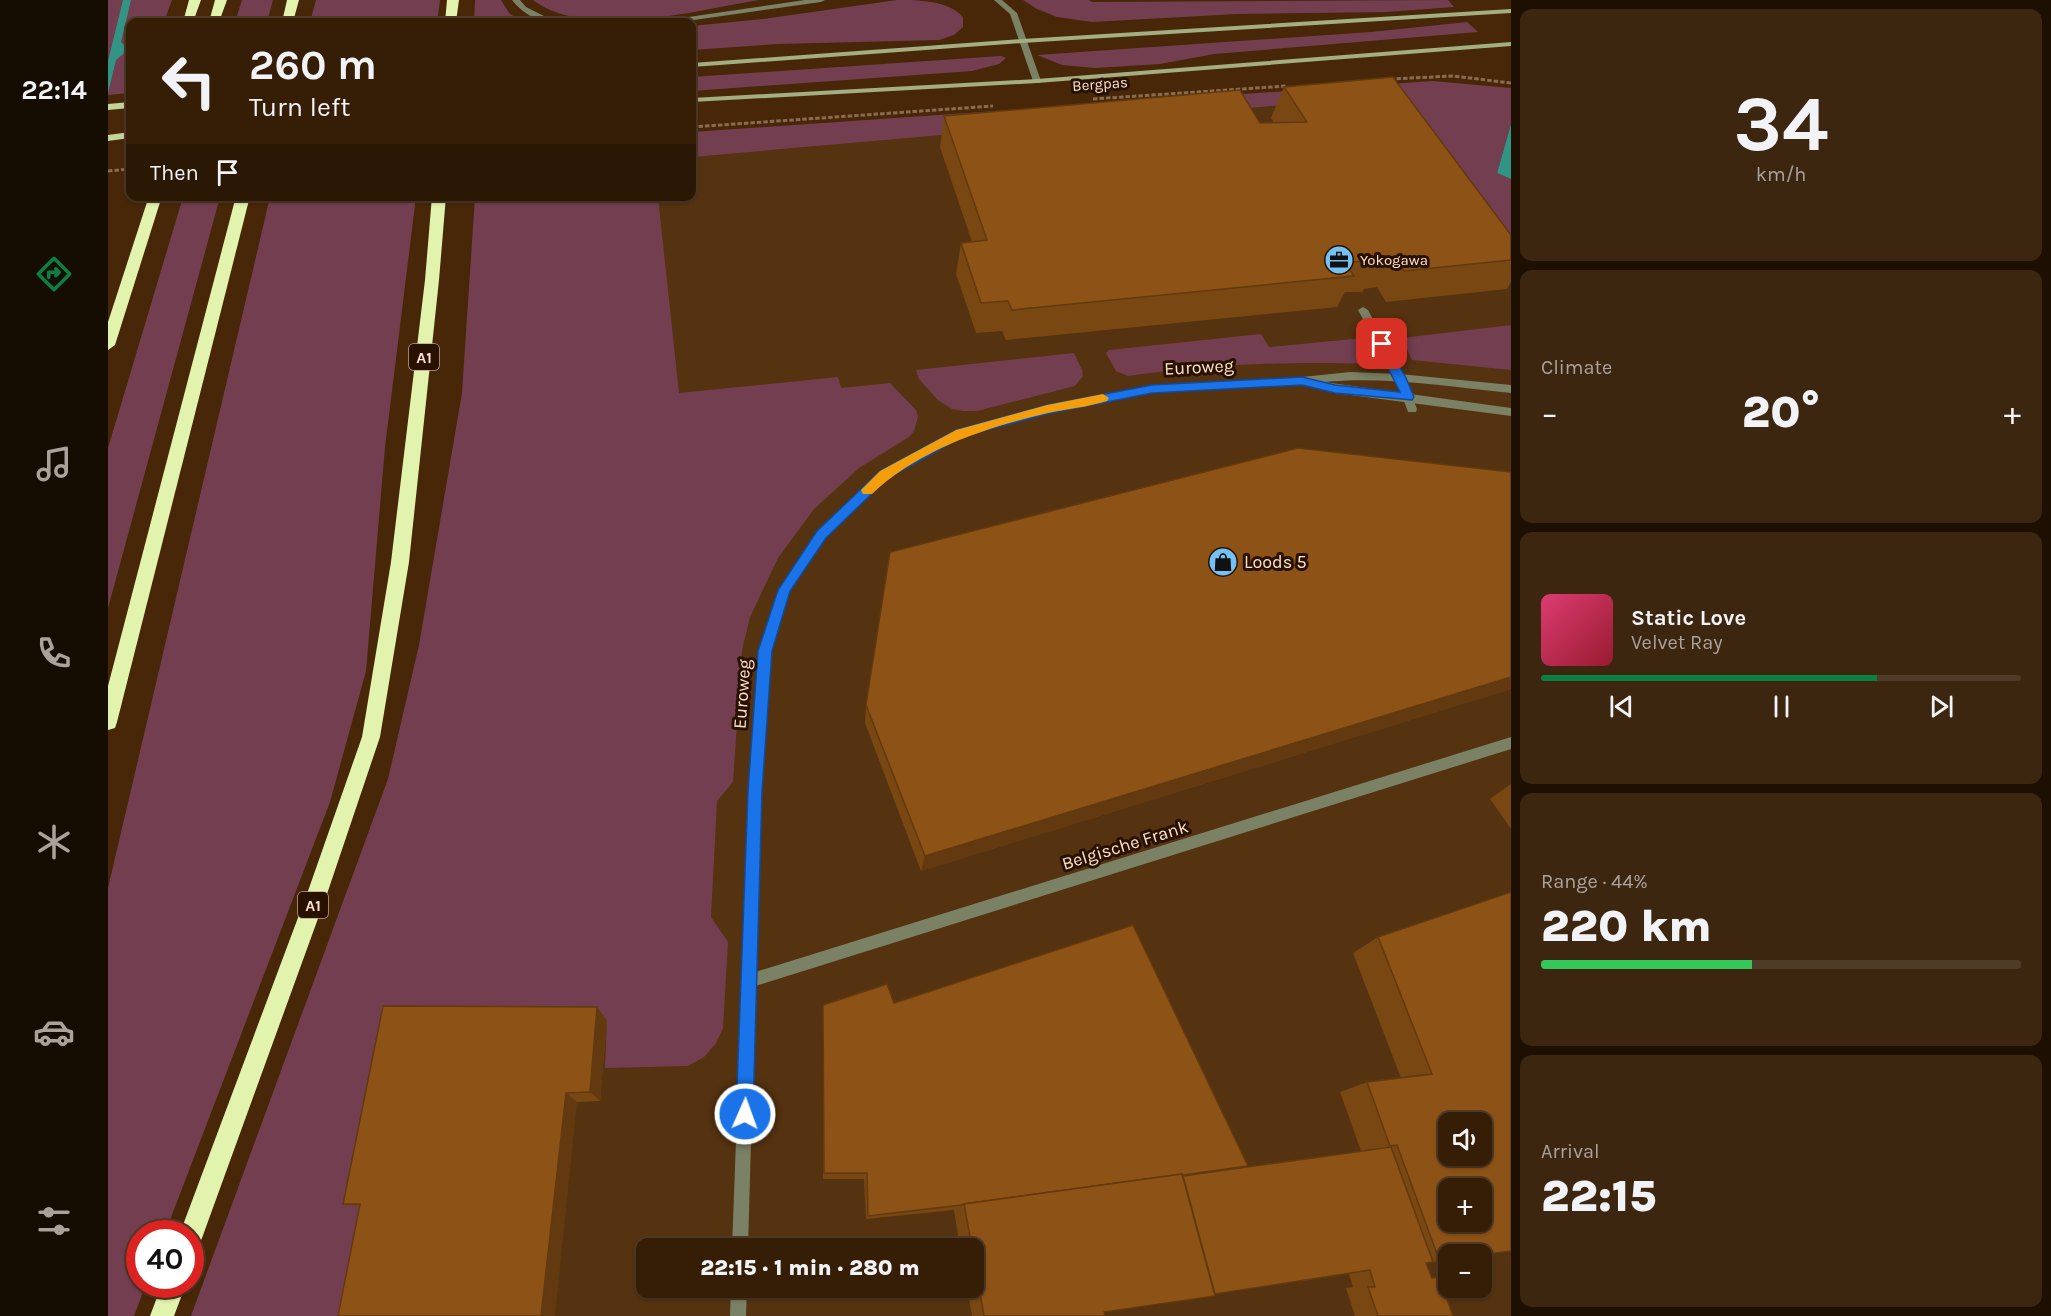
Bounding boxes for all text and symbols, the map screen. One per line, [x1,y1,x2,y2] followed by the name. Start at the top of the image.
[249,40,377,90] text: 260 m
[150,42,228,120] icon: left
[1072,73,1128,95] street label: Bergpas
[21,74,87,106] text: 22:14
[1734,78,1828,170] text: 34
[249,91,350,123] text: Turn left
[211,156,244,189] icon: arrive
[150,160,199,186] text: Then
[1756,163,1806,186] text: km/h
[1323,244,1355,276] office icon: Yokogawa
[1360,251,1428,269] place label: Yokogawa
[33,253,75,295] icon: directions
[1356,318,1407,369] pin
[1365,327,1398,360] icon: arrive
[409,344,439,370] road number: A1
[1164,354,1234,380] street label: Euroweg
[1541,356,1612,379] text: Climate
[1742,386,1820,438] text: 20°
[1541,394,1558,432] text: −
[2004,394,2021,432] text: +
[33,443,75,485] icon: music
[1207,546,1239,578] shop icon: Loods 5
[1244,551,1307,573] place label: Loods 5
[1631,605,1746,631] text: Static Love
[1631,631,1723,654] text: Velvet Ray
[33,632,75,674] icon: phone
[729,658,755,730] street label: Euroweg
[1605,690,1638,723] icon: previous
[1765,690,1798,723] icon: pause
[1925,690,1958,723] icon: next
[1059,815,1191,875] street label: Belgische Frank
[33,821,75,863] icon: climate
[1541,870,1648,893] text: Range · 44%
[298,892,328,918] road number: A1
[1541,900,1712,952] text: 220 km
[33,1011,75,1053] icon: car
[713,1082,777,1146] position arrow
[1438,1112,1492,1298] map controls
[1438,1112,1492,1166] button: sound
[1541,1140,1600,1163] text: Arrival
[1541,1170,1656,1222] text: 22:15
[1438,1178,1492,1232] button: +
[33,1200,75,1242] icon: filters
[126,1220,204,1298] speed limit sign: 40
[1438,1244,1492,1298] button: −
[700,1255,920,1281] text: 22:15 · 1 min · 280 m

